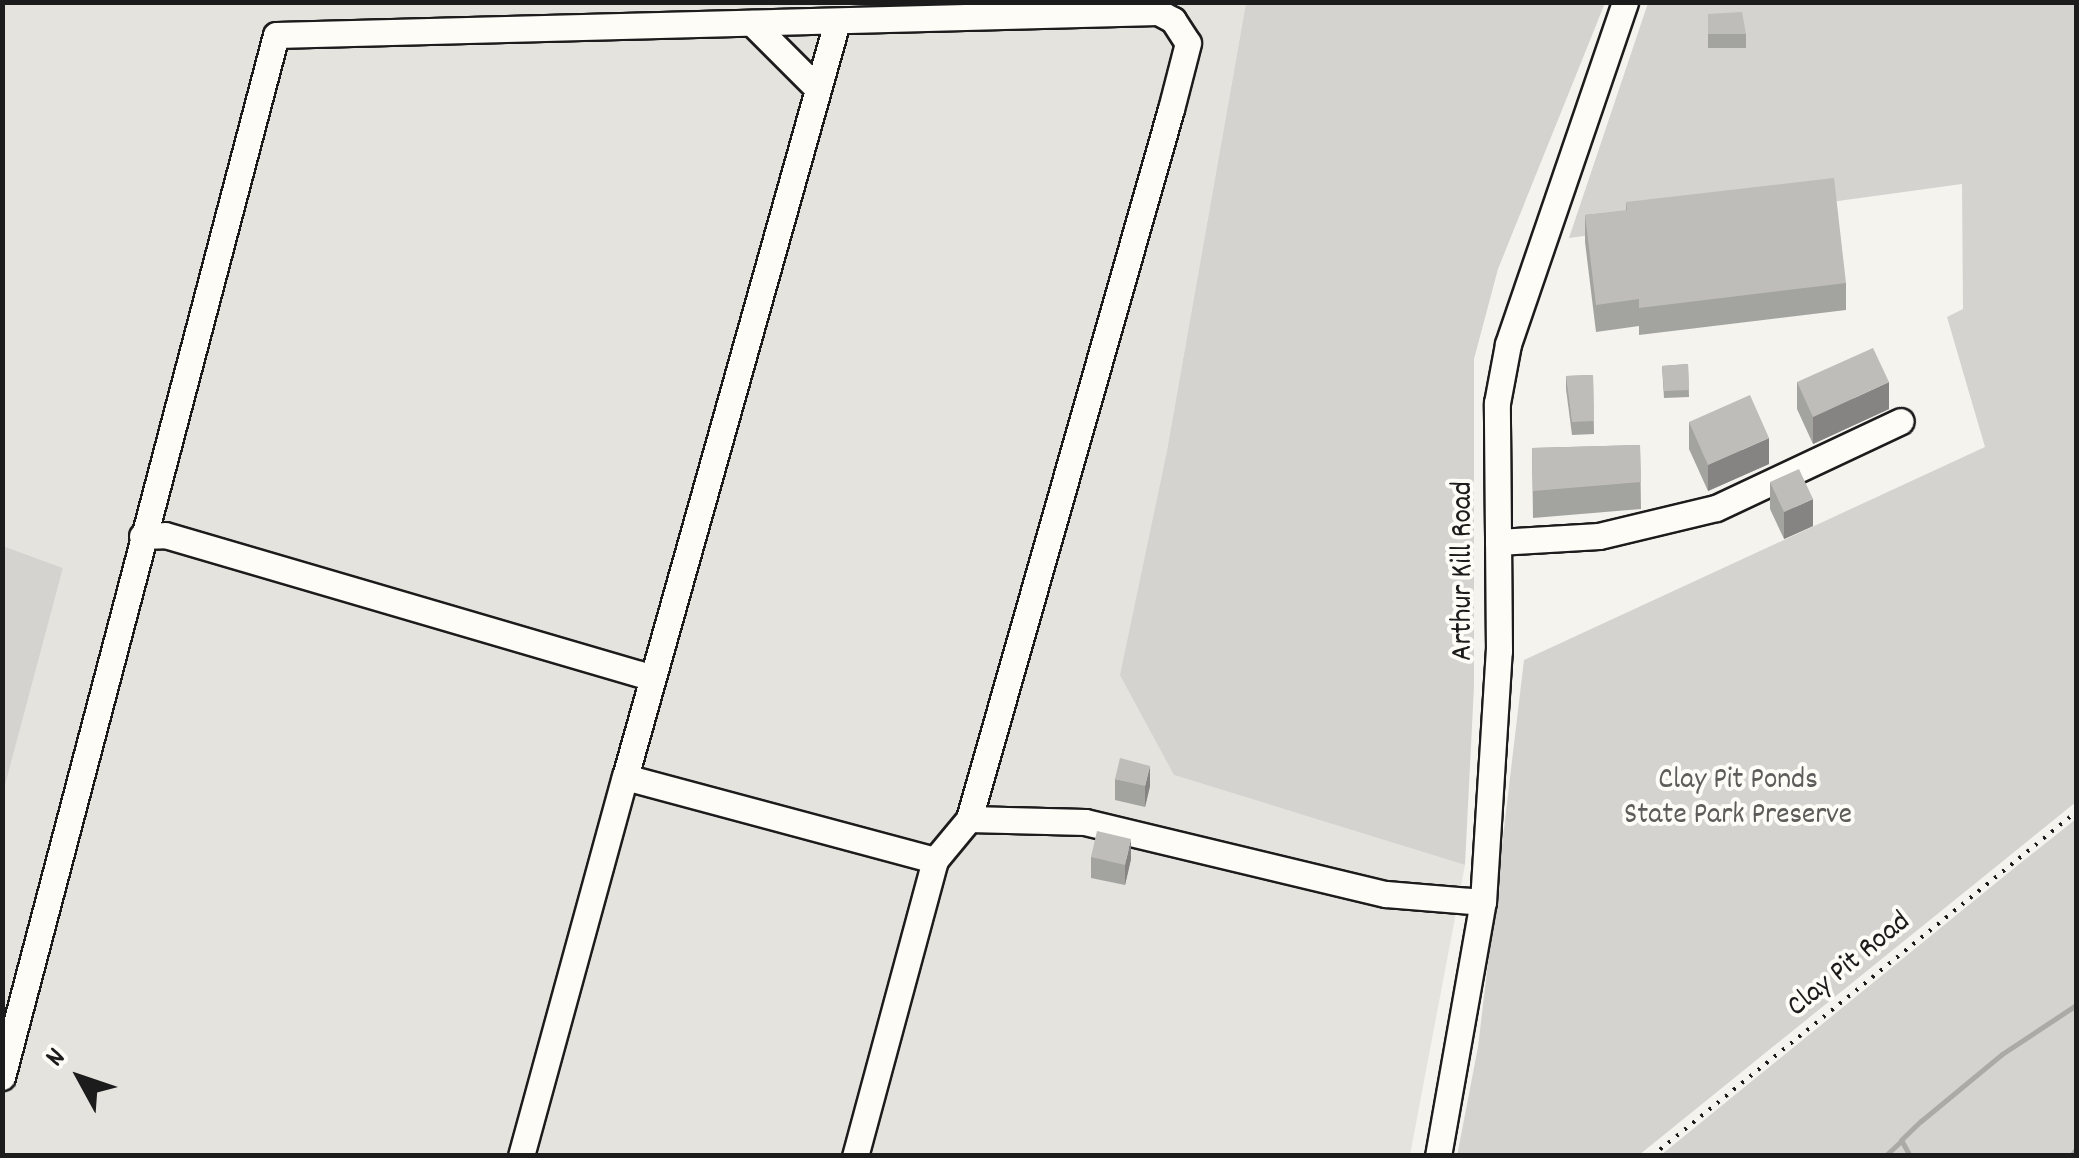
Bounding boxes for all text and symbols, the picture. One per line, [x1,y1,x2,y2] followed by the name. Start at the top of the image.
[1447,481,1483,661] street label: Arthur Kill Road
[1624,764,1852,834] park label: Clay Pit Ponds State Park Preserve
[1781,905,1919,1027] street label: Clay Pit Road
[30,1028,130,1128] north arrow
[37,1041,77,1077] text: N

